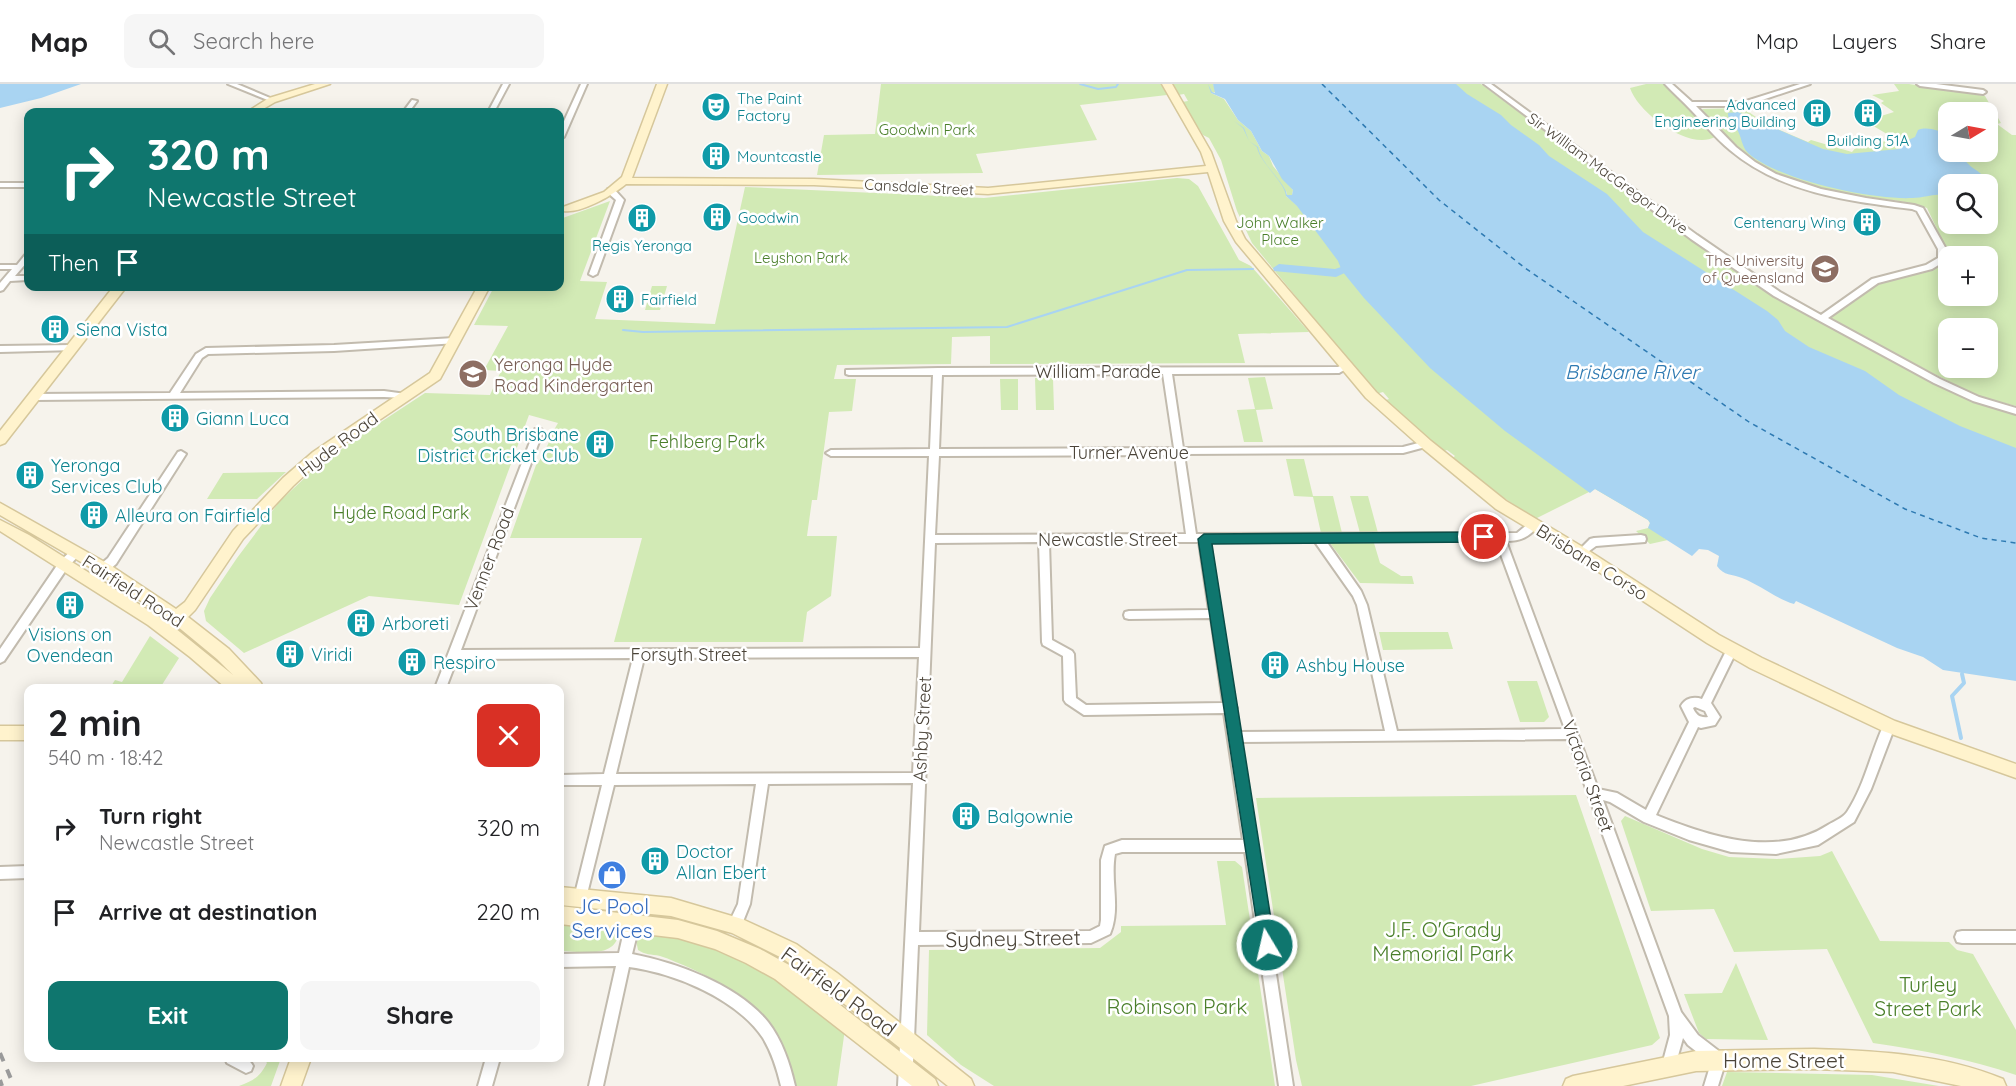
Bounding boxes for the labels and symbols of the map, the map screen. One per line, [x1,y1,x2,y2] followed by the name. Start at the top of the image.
[737,89,802,125] place label: The Paint Factory
[700,91,732,123] theatre icon: The Paint Factory
[1654,95,1796,131] place label: Advanced Engineering Building
[1801,97,1833,129] building icon: Advanced Engineering Building
[1852,97,1884,129] building icon: Building 51A
[1938,102,1998,162] north arrow
[1524,108,1692,238] street label: Sir William MacGregor Drive
[879,120,975,139] park label: Goodwin Park
[1827,131,1910,150] place label: Building 51A
[700,140,732,172] building icon: Mountcastle
[737,147,821,166] place label: Mountcastle
[864,175,974,199] street label: Cansdale Street
[701,201,733,233] building icon: Goodwin
[626,202,658,234] building icon: Regis Yeronga
[1851,206,1883,238] building icon: Centenary Wing
[738,208,799,227] place label: Goodwin
[1236,213,1324,249] park label: John Walker Place
[1734,213,1846,232] place label: Centenary Wing
[592,236,692,255] place label: Regis Yeronga
[754,248,848,267] park label: Leyshon Park
[1702,251,1804,287] place label: The University of Queensland
[1809,253,1841,285] school or university icon: The University of Queensland
[604,283,636,315] building icon: Fairfield
[641,290,697,309] place label: Fairfield
[39,313,71,345] building icon: Siena Vista
[76,318,168,341] place label: Siena Vista
[494,353,653,397] place label: Yeronga Hyde Road Kindergarten
[457,358,489,390] school or university icon: Yeronga Hyde Road Kindergarten
[1565,359,1701,384] water label: Brisbane River
[1035,360,1161,383] street label: William Parade
[159,402,191,434] building icon: Giann Luca
[196,407,289,430] place label: Giann Luca
[294,407,382,481] street label: Hyde Road
[417,423,579,467] place label: South Brisbane District Cricket Club
[584,428,616,460] building icon: South Brisbane District Cricket Club
[649,430,765,453] park label: Fehlberg Park
[1069,441,1189,464] street label: Turner Avenue
[51,454,162,498] place label: Yeronga Services Club
[14,459,46,491] building icon: Yeronga Services Club
[78,499,110,531] building icon: Alleura on Fairfield
[333,501,469,524] park label: Hyde Road Park
[115,504,271,527] place label: Alleura on Fairfield
[459,504,519,614] street label: Venner Road
[1458,511,1509,562] pin
[1532,519,1652,605] street label: Brisbane Corso
[1038,528,1178,551] street label: Newcastle Street
[78,550,188,632] street label: Fairfield Road
[54,589,86,621] building icon: Visions on Ovendean
[345,607,377,639] building icon: Arboreti
[382,612,449,635] place label: Arboreti
[27,623,113,667] place label: Visions on Ovendean
[274,638,306,670] building icon: Viridi
[311,643,352,666] place label: Viridi
[631,643,747,666] street label: Forsyth Street
[396,646,428,678] building icon: Respiro
[1259,649,1291,681] building icon: Ashby House
[433,651,496,674] place label: Respiro
[1296,654,1405,677] place label: Ashby House
[908,676,936,782] street label: Ashby Street
[1557,717,1619,835] street label: Victoria Street
[950,800,982,832] building icon: Balgownie
[987,805,1073,828] place label: Balgownie
[676,840,767,884] place label: Doctor Allan Ebert
[639,845,671,877] building icon: Doctor Allan Ebert
[596,859,628,891] shop icon: JC Pool Services
[572,893,653,943] place label: JC Pool Services
[1235,913,1299,977] position arrow
[1372,916,1514,966] park label: J.F. O'Grady Memorial Park
[945,924,1081,952] street label: Sydney Street
[776,941,902,1041] street label: Fairfield Road
[1874,971,1982,1021] park label: Turley Street Park
[1107,993,1247,1019] park label: Robinson Park
[1723,1047,1845,1073] street label: Home Street

